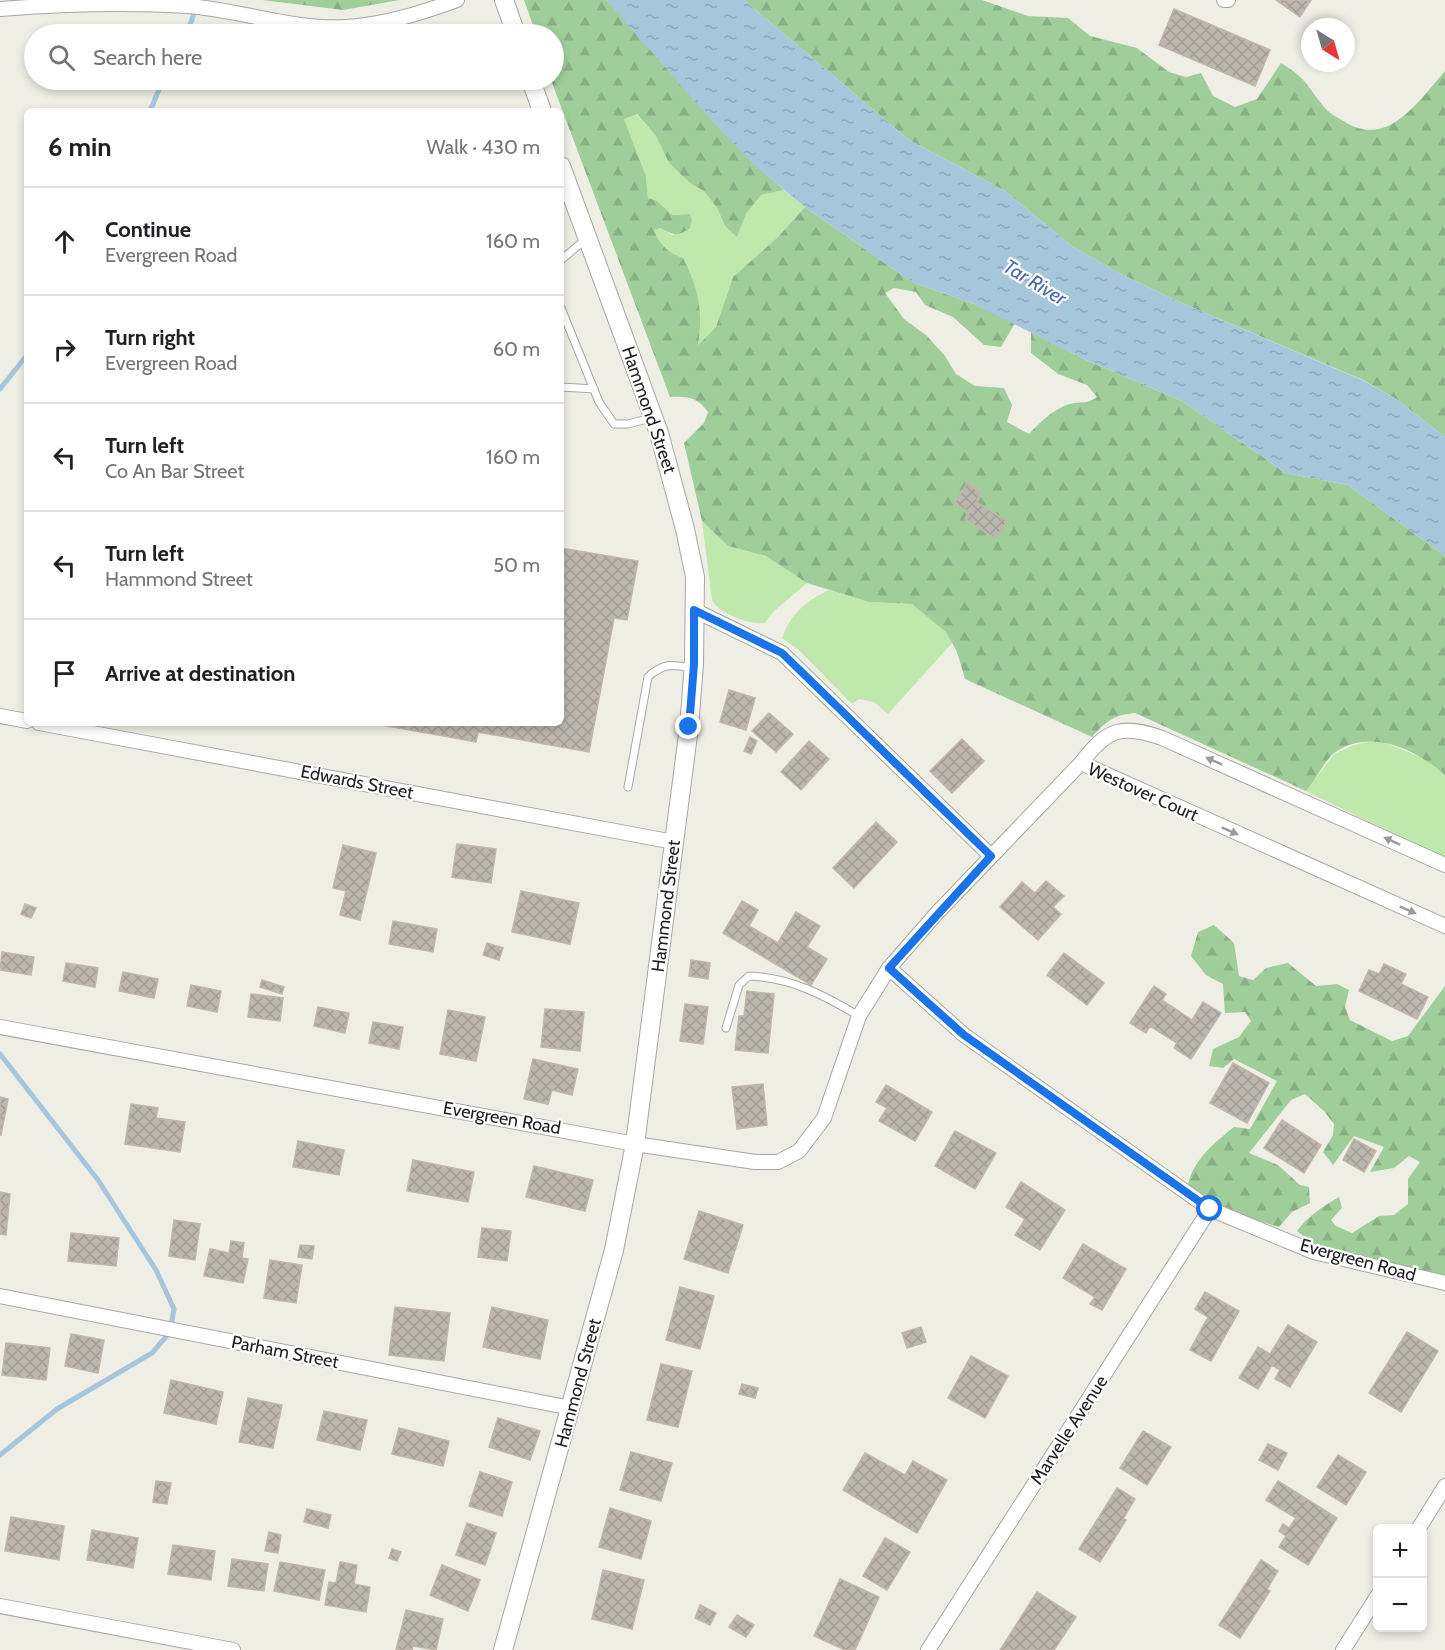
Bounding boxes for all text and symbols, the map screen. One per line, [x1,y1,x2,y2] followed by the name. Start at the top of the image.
[1301,18,1355,72] north arrow
[24,24,564,90] search box
[45,41,78,74] icon: search
[93,44,202,71] text: Search here
[48,131,112,163] text: 6 min
[426,135,540,159] text: Walk · 430 m
[105,216,191,243] text: Continue
[48,225,81,258] icon: ahead
[486,229,540,253] text: 160 m
[105,243,237,267] text: Evergreen Road
[999,254,1072,311] water label: Tar River
[105,324,195,351] text: Turn right
[48,333,81,366] icon: right
[493,337,540,361] text: 60 m
[617,344,681,476] street label: Hammond Street
[105,351,237,375] text: Evergreen Road
[105,432,184,459] text: Turn left
[48,441,81,474] icon: left
[486,445,540,469] text: 160 m
[105,459,244,483] text: Co An Bar Street
[105,540,184,567] text: Turn left
[48,549,81,582] icon: left
[493,553,540,577] text: 50 m
[105,567,253,591] text: Hammond Street
[48,657,81,690] icon: arrive
[105,660,295,687] text: Arrive at destination
[675,713,701,739] route end
[1204,756,1222,766] one-way arrow
[1084,758,1202,826] street label: Westover Court
[299,760,415,804] street label: Edwards Street
[1221,827,1239,836] one-way arrow
[1383,836,1400,845] one-way arrow
[647,839,685,973] street label: Hammond Street
[1400,905,1418,915] one-way arrow
[441,1097,563,1139] street label: Evergreen Road
[1196,1195,1222,1221] route start
[1298,1234,1418,1286] street label: Evergreen Road
[550,1316,606,1450] street label: Hammond Street
[229,1331,341,1373] street label: Parham Street
[1026,1371,1112,1489] street label: Marvelle Avenue
[1373,1524,1427,1632] map controls
[1373,1524,1427,1578] button: +
[1373,1578,1427,1632] button: −

